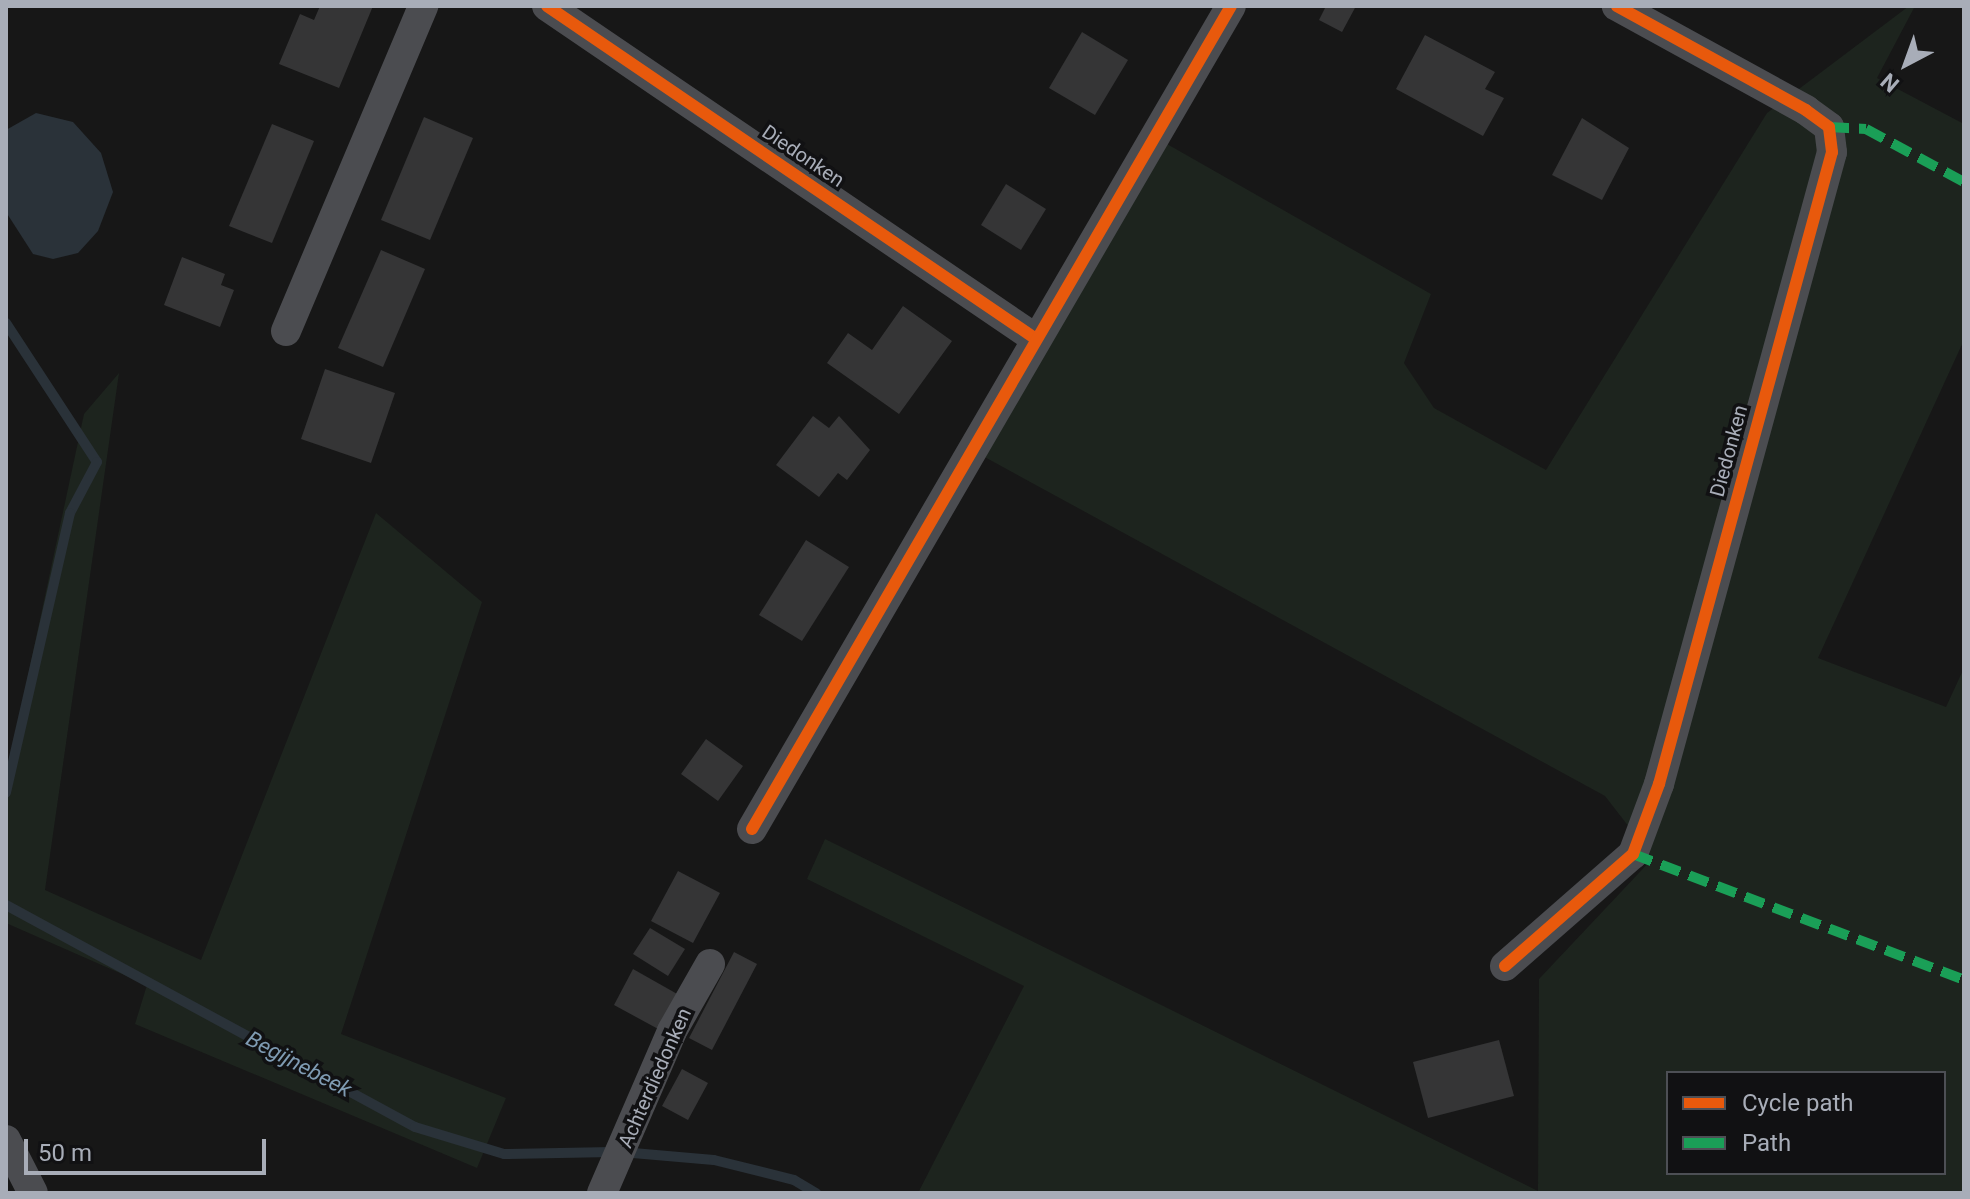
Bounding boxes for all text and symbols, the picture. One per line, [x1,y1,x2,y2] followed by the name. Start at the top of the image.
[1866,24,1946,104] north arrow
[1876,68,1904,97] text: N
[757,120,849,192] street label: Diedonken
[1705,403,1753,499] street label: Diedonken
[613,1004,697,1152] street label: Achterdiedonken
[242,1025,356,1103] water label: Begijnebeek
[1666,1071,1946,1175] legend
[1742,1089,1854,1117] text: Cycle path
[28,1123,270,1173] scale bar
[1742,1129,1791,1157] text: Path
[38,1139,92,1167] text: 50 m

